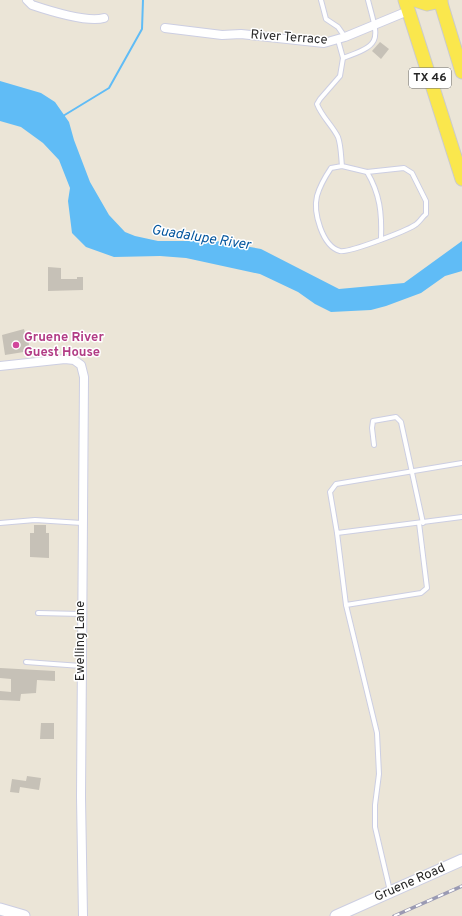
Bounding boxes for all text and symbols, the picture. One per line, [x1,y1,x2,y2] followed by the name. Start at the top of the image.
[250,27,328,49] street label: River Terrace
[409,68,451,88] road number: TX 46
[150,222,253,254] water label: Guadalupe River
[24,330,104,361] place label: Gruene River Guest House
[11,340,21,350] marker: Gruene River Guest House
[73,601,89,681] street label: Ewelling Lane
[372,860,448,906] street label: Gruene Road

